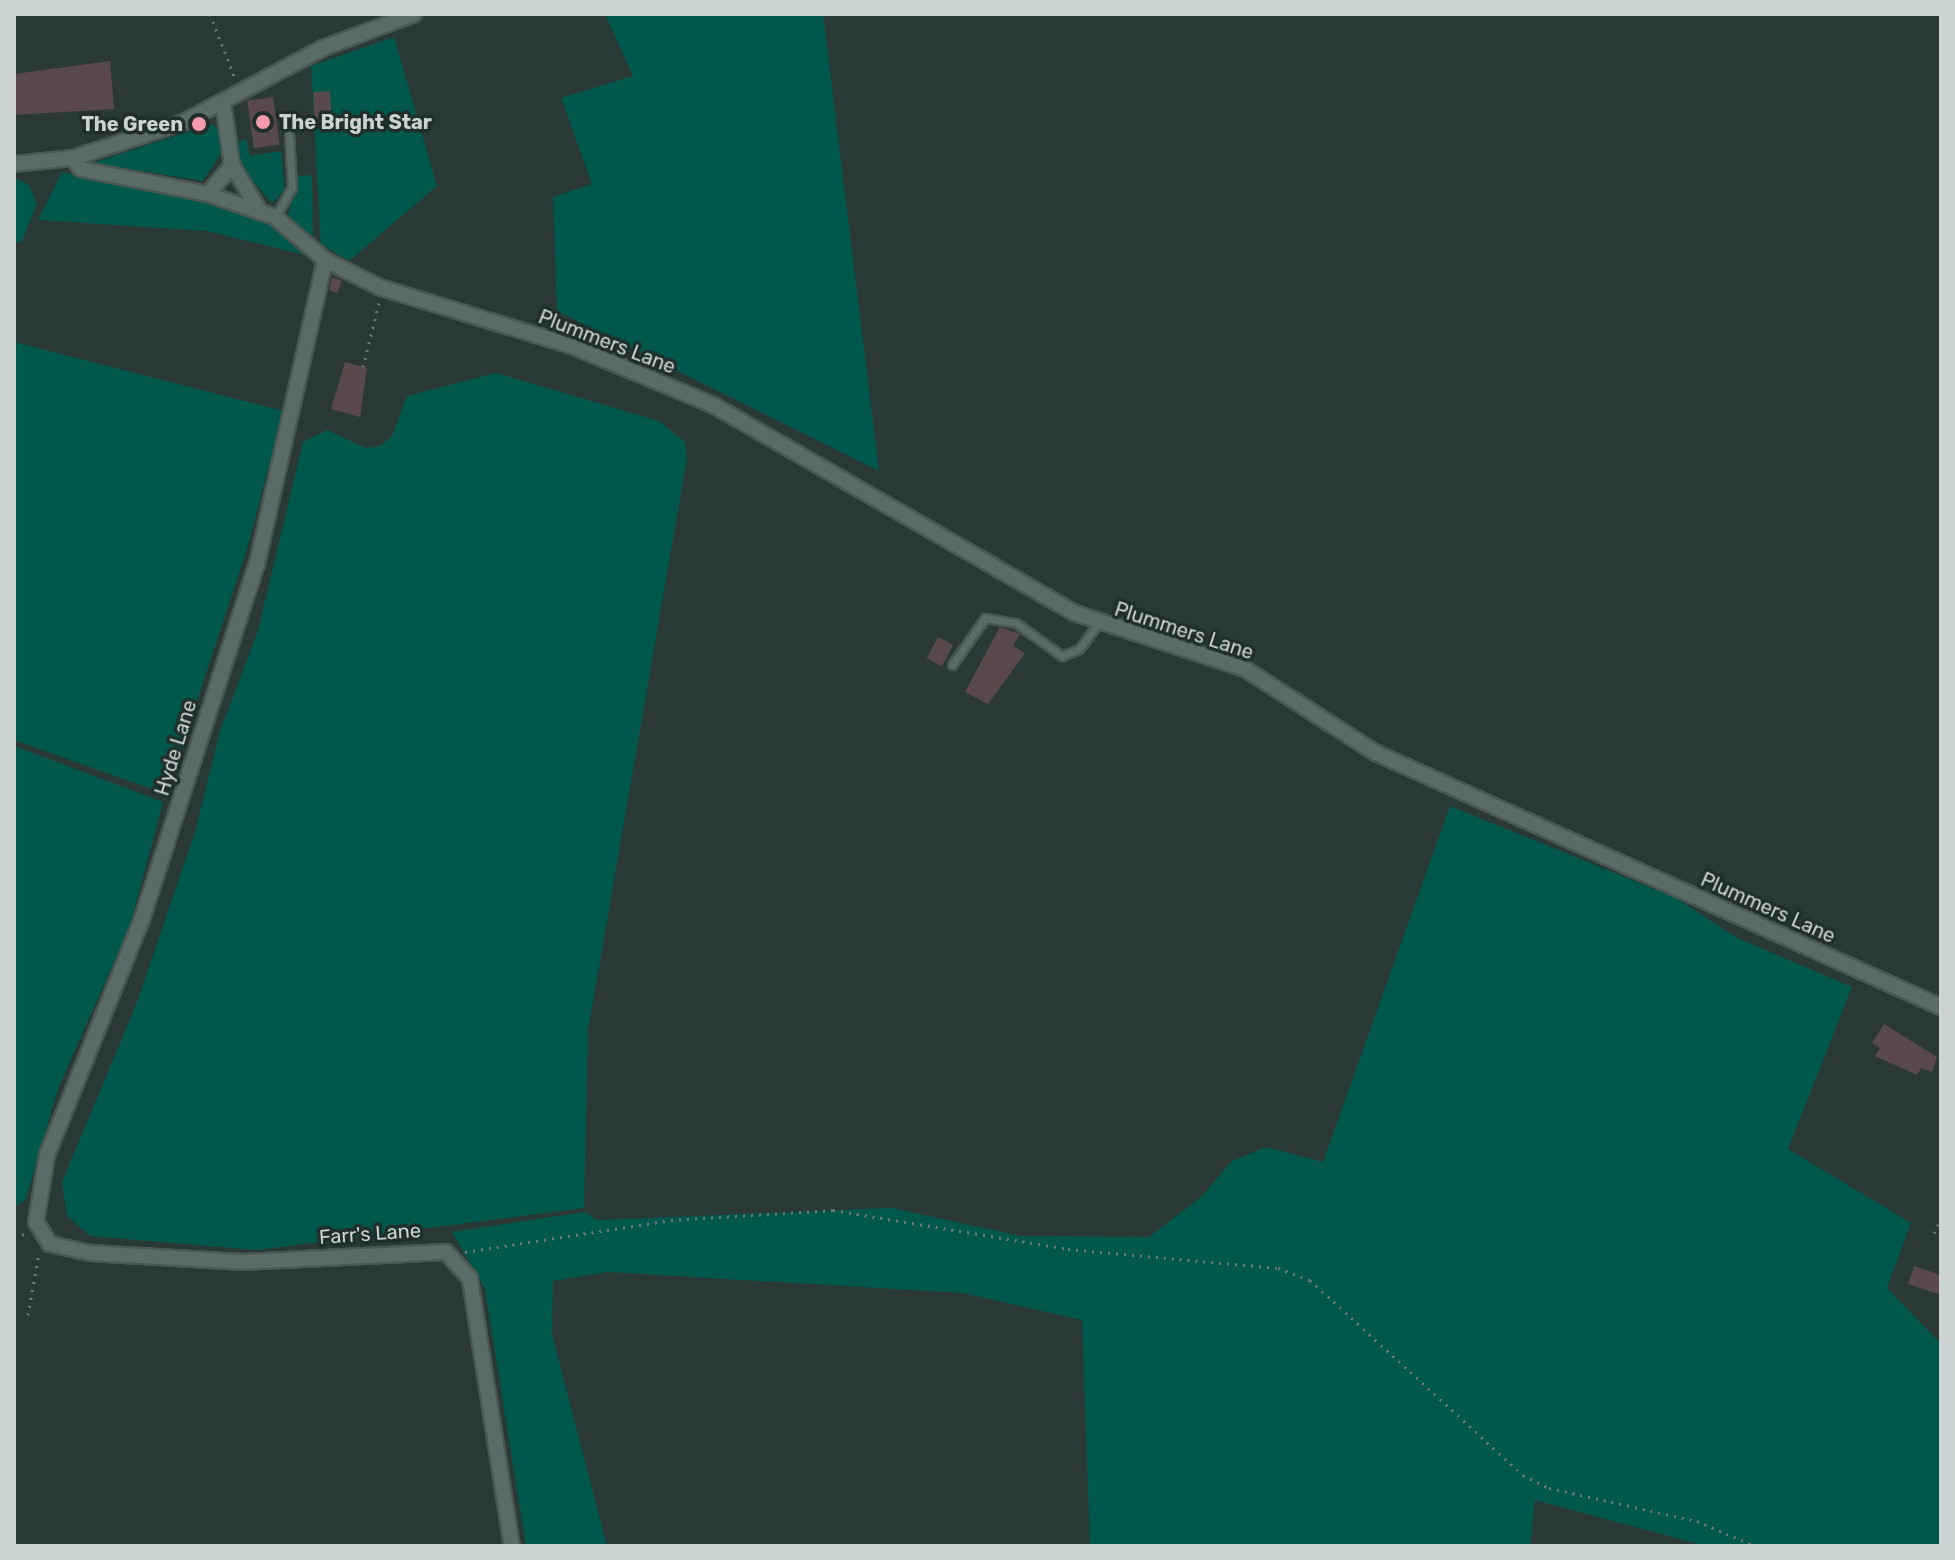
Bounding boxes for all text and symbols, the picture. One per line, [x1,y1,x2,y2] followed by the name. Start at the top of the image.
[279,110,432,134] place label: The Bright Star
[82,112,183,136] place label: The Green
[254,113,272,131] marker: The Bright Star
[190,115,208,133] marker: The Green
[535,305,679,379] street label: Plummers Lane
[1111,597,1257,665] street label: Plummers Lane
[150,697,202,799] street label: Hyde Lane
[1697,868,1839,948] street label: Plummers Lane
[318,1218,422,1250] street label: Farr's Lane

